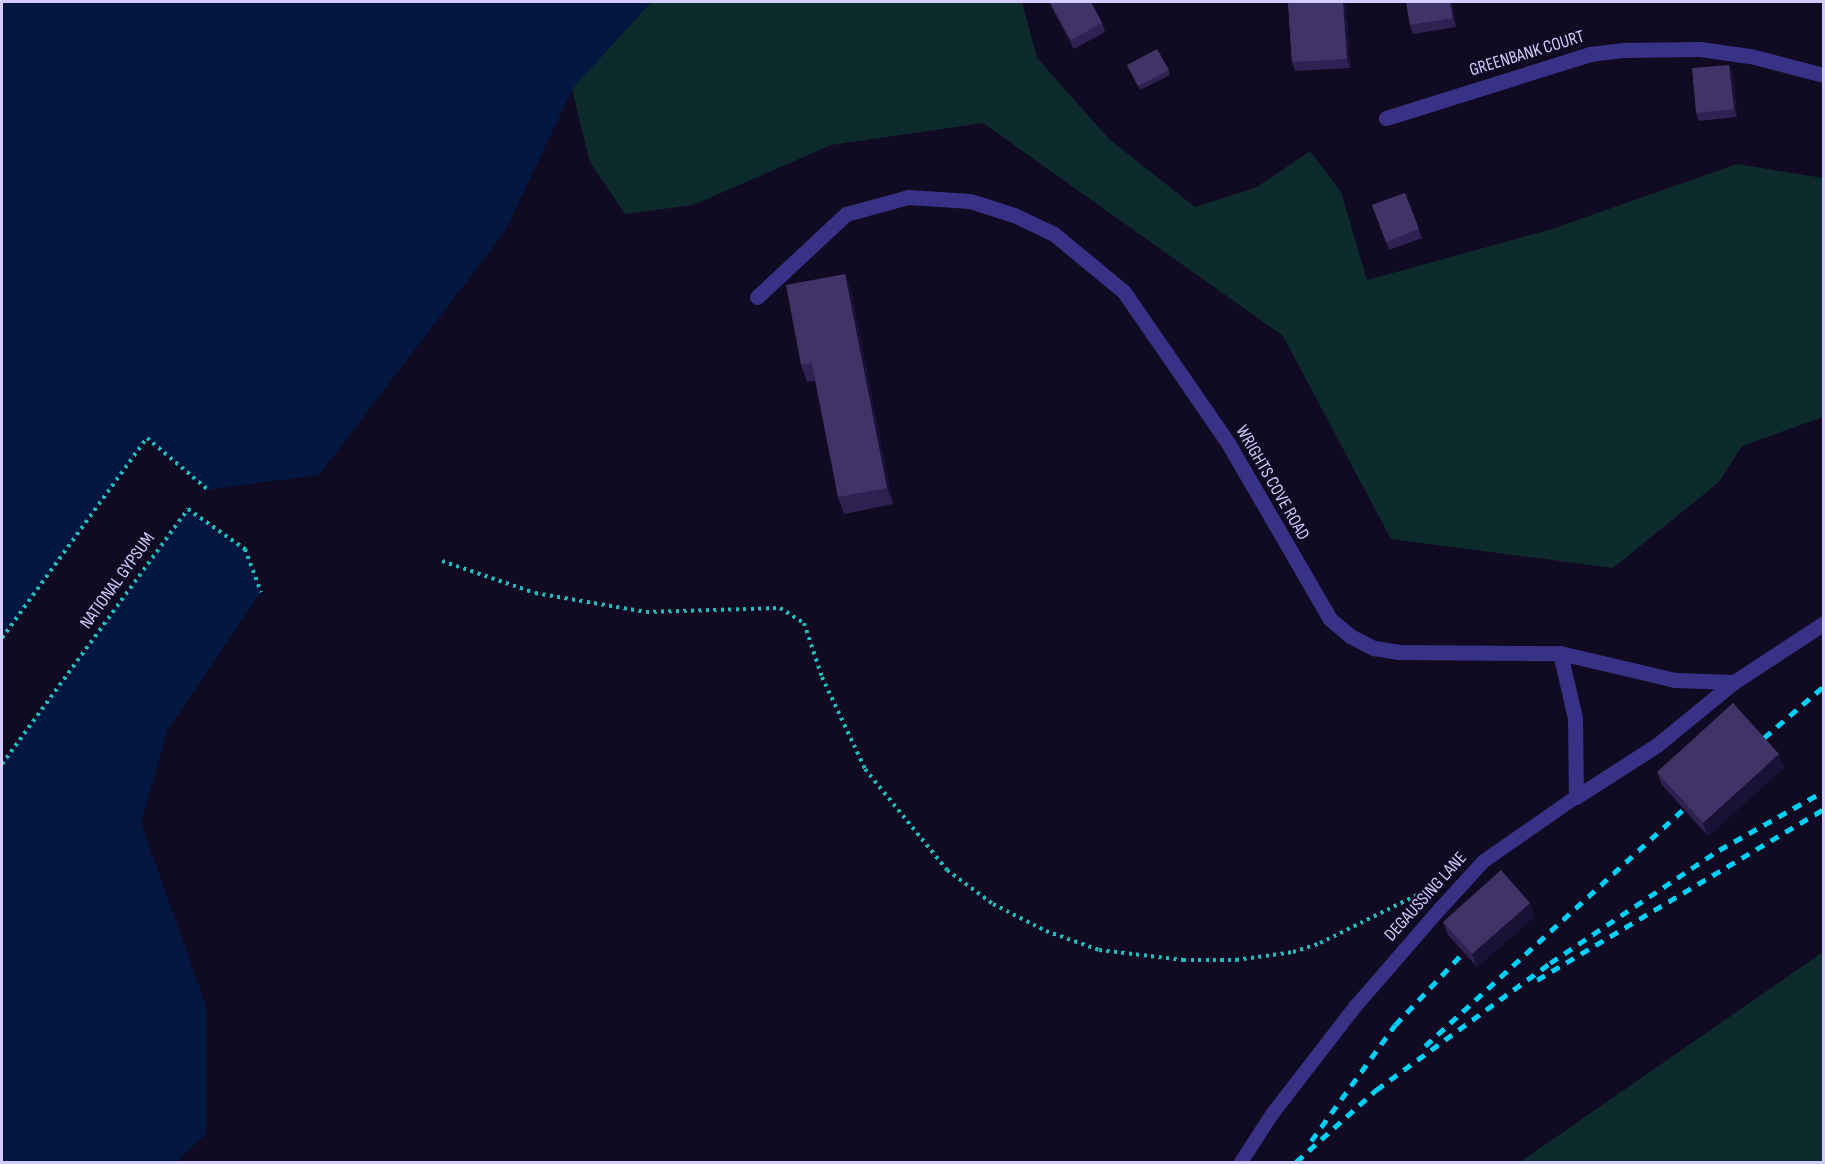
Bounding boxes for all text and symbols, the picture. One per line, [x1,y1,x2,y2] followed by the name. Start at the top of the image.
[1467,26,1587,82] street label: GREENBANK COURT
[1230,422,1314,544] street label: WRIGHTS COVE ROAD
[76,529,160,633] street label: NATIONAL GYPSUM
[1380,848,1472,946] street label: DEGAUSSING LANE

